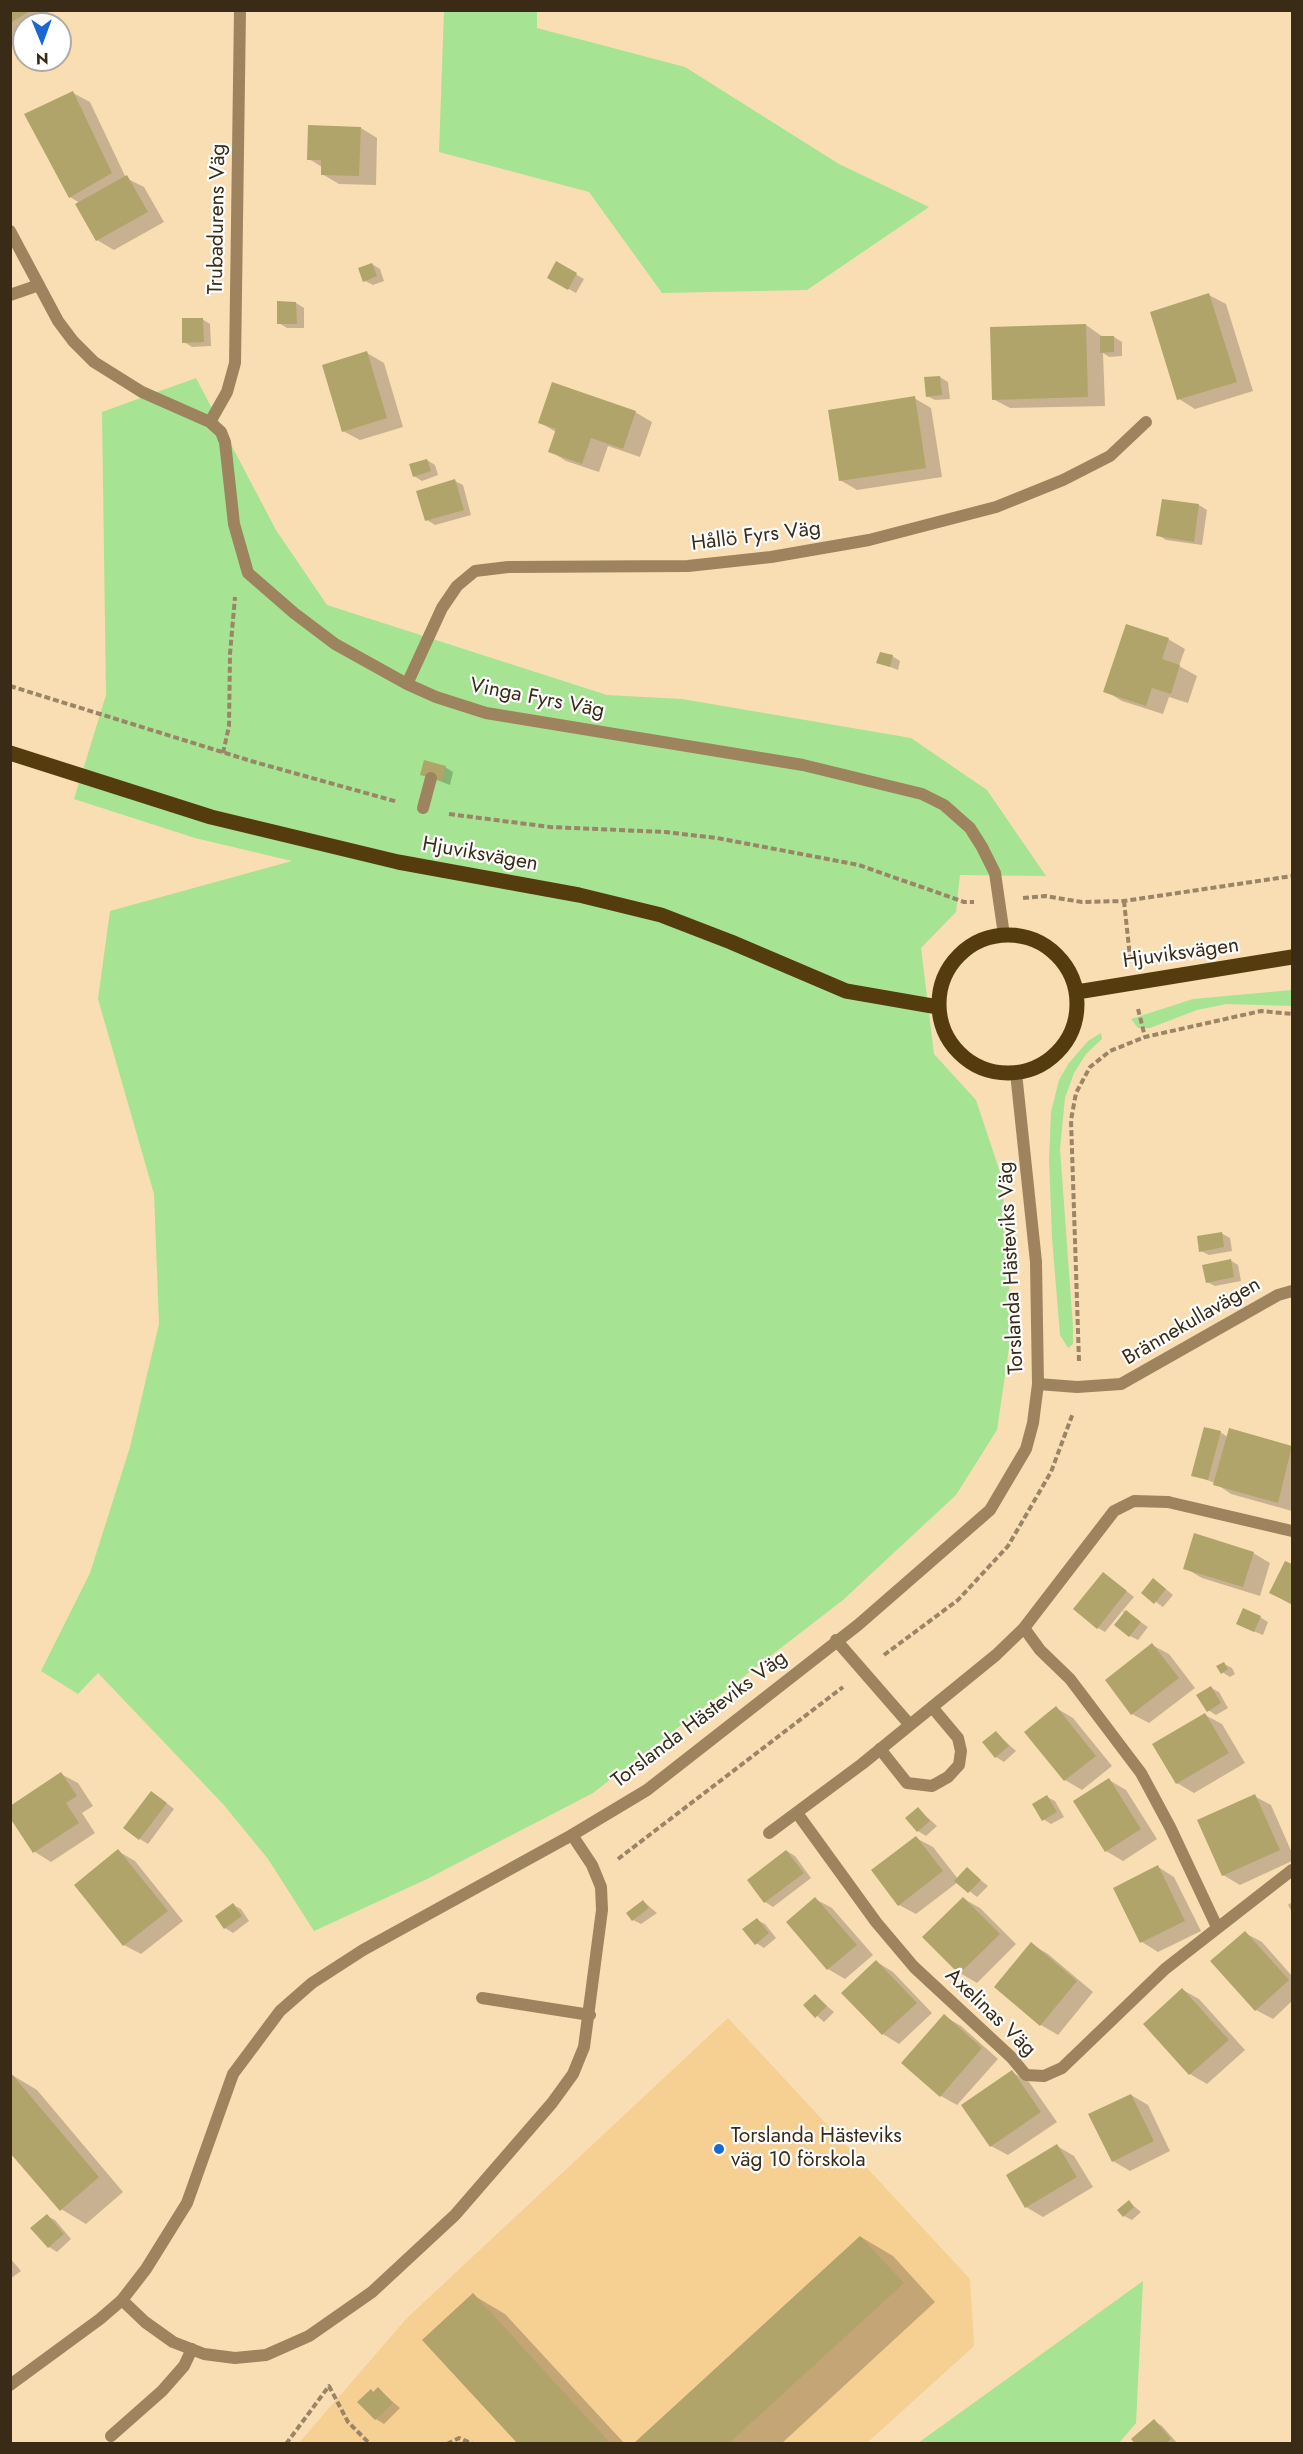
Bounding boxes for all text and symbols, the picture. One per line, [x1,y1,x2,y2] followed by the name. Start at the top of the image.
[12,12,72,72] north arrow
[36,47,49,70] text: N
[204,143,232,295] street label: Trubadurens Väg
[690,517,822,557] street label: Hållö Fyrs Väg
[468,674,606,724] street label: Vinga Fyrs Väg
[420,832,540,878] street label: Hjuviksvägen
[1121,933,1241,975] street label: Hjuviksvägen
[994,1161,1030,1375] street label: Torslanda Hästeviks Väg
[1119,1272,1265,1372] street label: Brännekullavägen
[607,1646,793,1794] street label: Torslanda Hästeviks Väg
[939,1963,1041,2063] street label: Axelinas Väg
[731,2124,902,2174] place label: Torslanda Hästeviks väg 10 förskola
[712,2142,726,2156] marker: Torslanda Hästeviks väg 10 förskola

